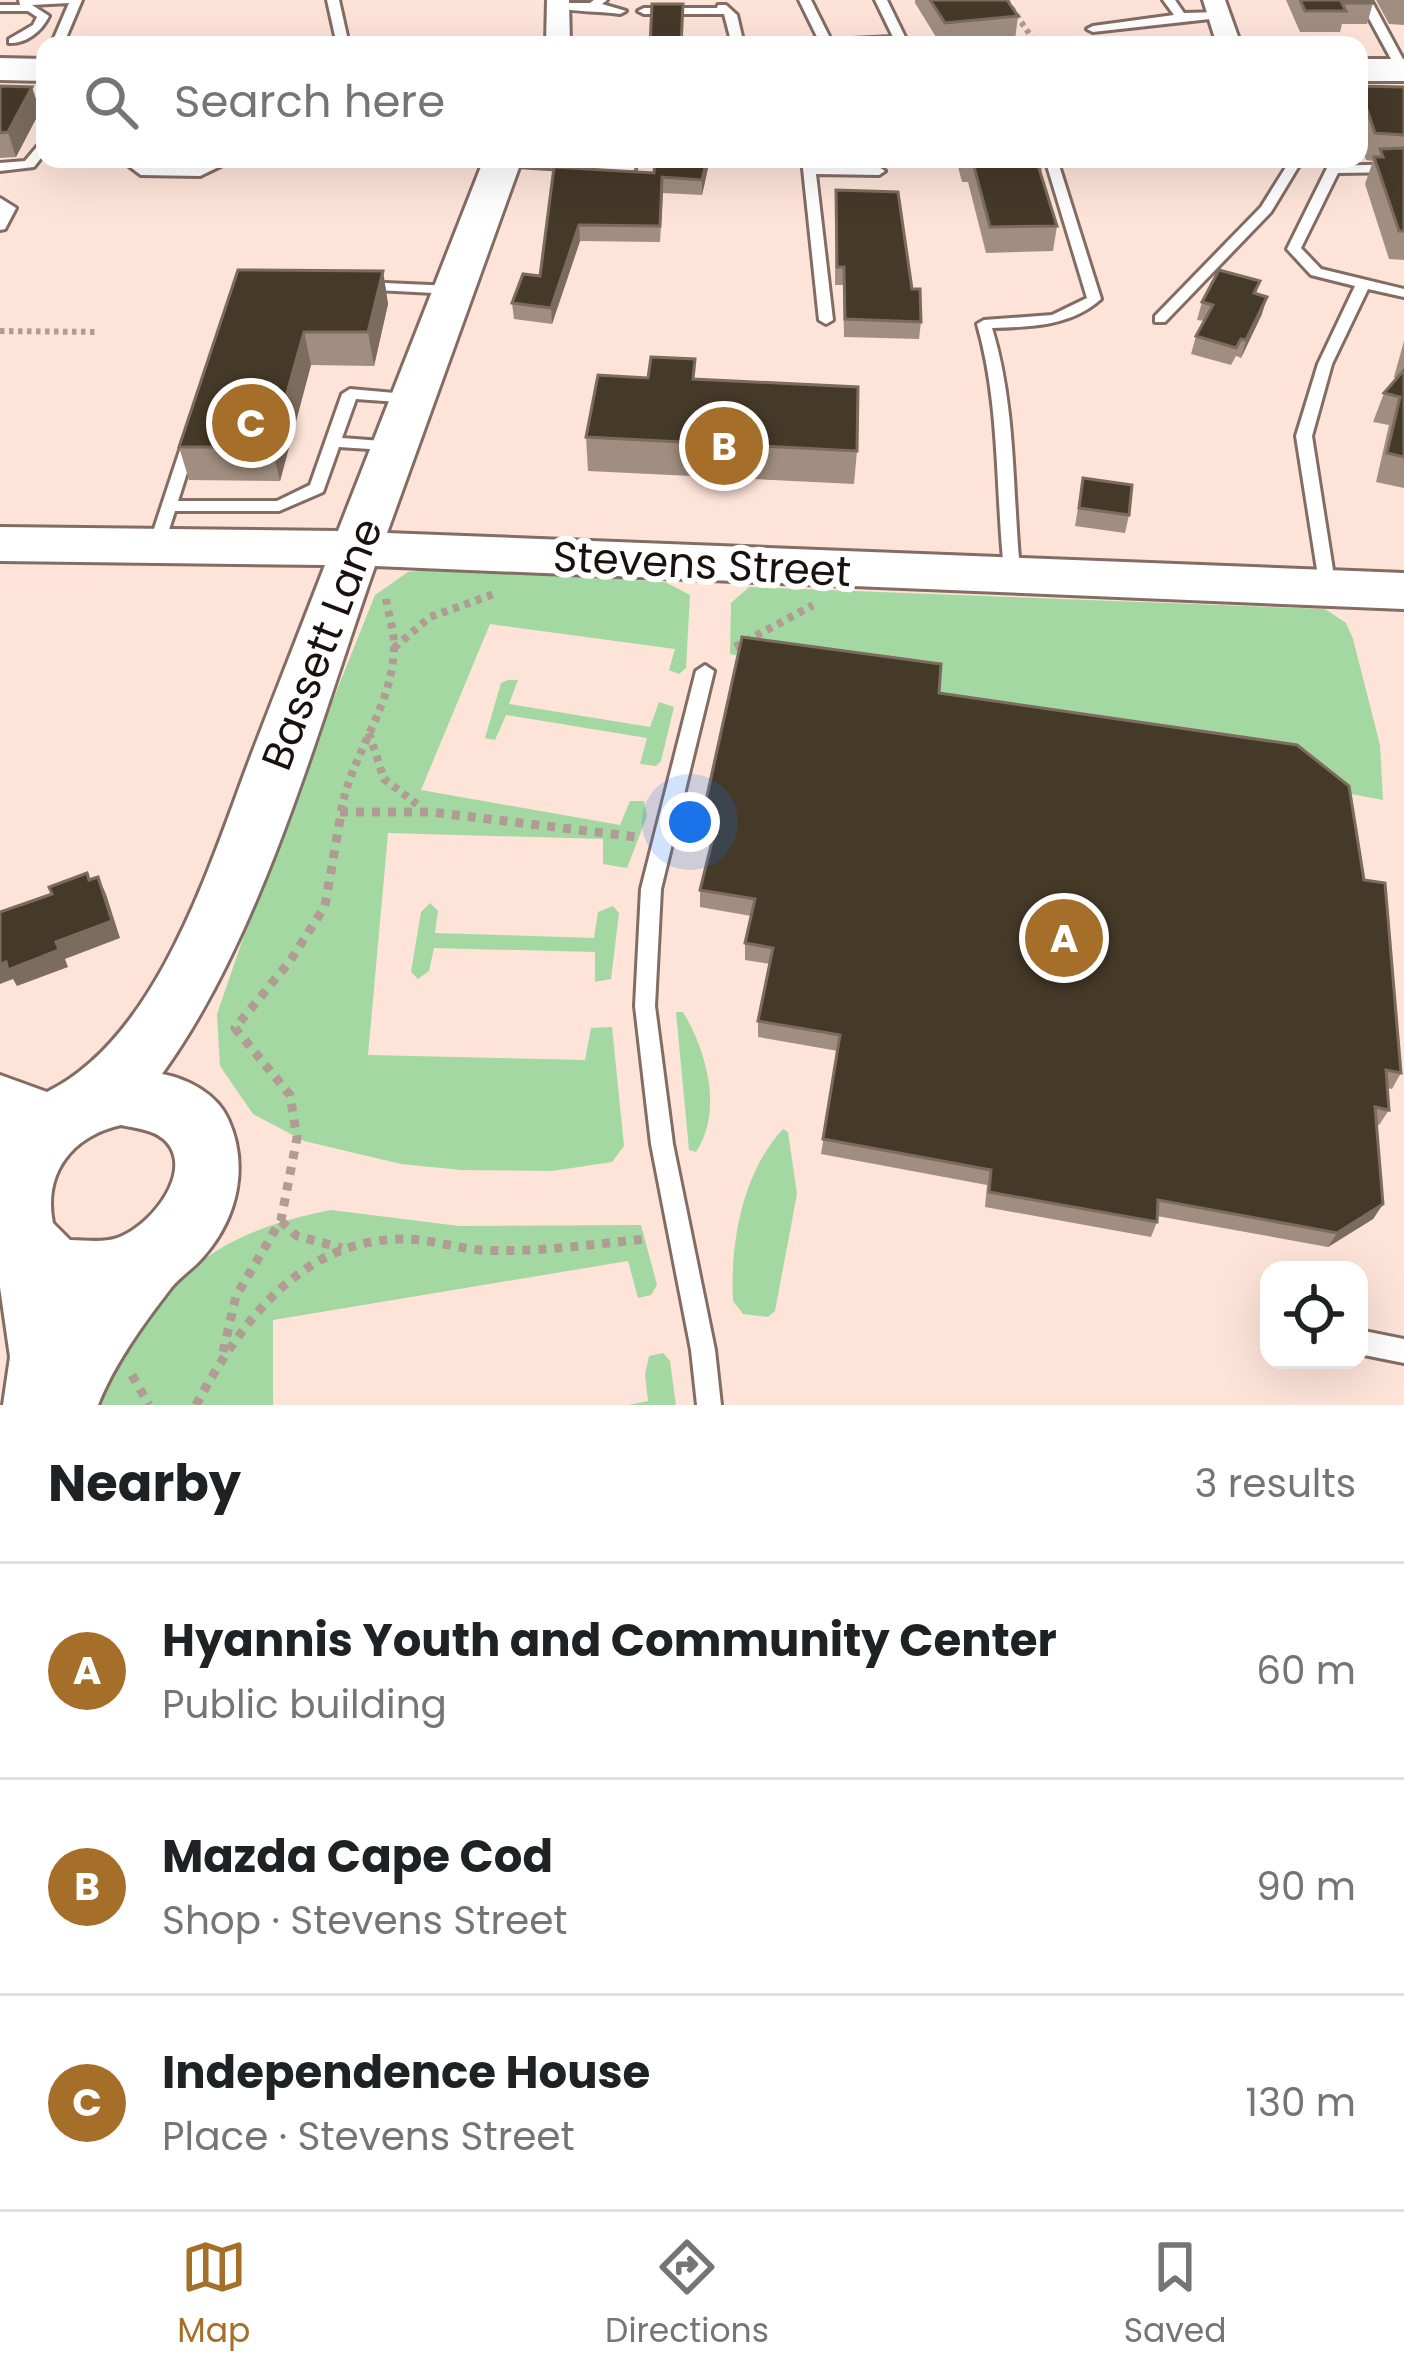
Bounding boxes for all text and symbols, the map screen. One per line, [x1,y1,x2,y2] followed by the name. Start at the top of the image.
[36,36,1368,168] search box
[78,69,144,135] icon: search
[174,70,445,133] text: Search here
[212,378,290,468] pin: C
[685,401,763,491] pin: B
[247,510,397,778] street label: Bassett Lane
[551,527,853,601] street label: Stevens Street
[660,792,720,852] your location
[1025,893,1103,983] pin: A
[1260,1261,1368,1369] map controls
[1260,1261,1368,1369] button: locate
[48,1447,241,1519] text: Nearby
[1194,1456,1356,1511] text: 3 results
[162,1609,1057,1672] text: Hyannis Youth and Community Center
[73,1643,101,1698] text: A
[1256,1643,1356,1698] text: 60 m
[162,1677,447,1732] text: Public building
[162,1825,553,1888] text: Mazda Cape Cod
[74,1859,100,1914] text: B
[1256,1859,1356,1914] text: 90 m
[162,1893,568,1948] text: Shop · Stevens Street
[162,2041,650,2104] text: Independence House
[72,2075,102,2130] text: C
[1245,2075,1356,2130] text: 130 m
[162,2109,575,2164] text: Place · Stevens Street
[177,2234,250,2356] tab: Map
[605,2234,769,2356] tab: Directions
[1124,2234,1227,2356] tab: Saved

